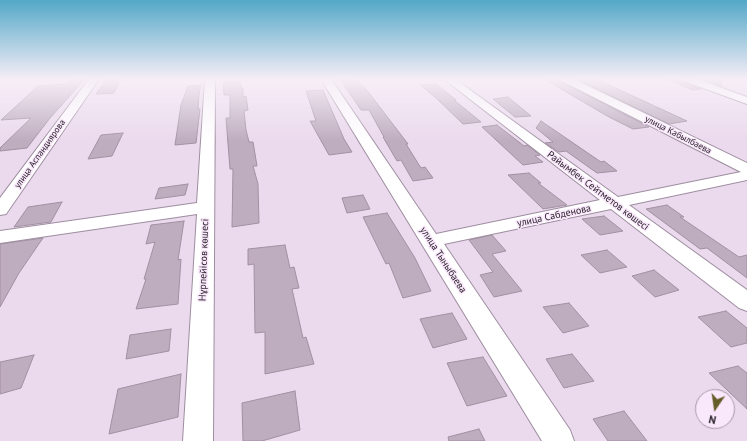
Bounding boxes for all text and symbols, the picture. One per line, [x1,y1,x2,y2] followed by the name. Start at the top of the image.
[643,114,713,156] street label: улица Кабылбаева
[12,118,68,190] street label: улица Аспандиярова
[545,149,651,233] street label: Райымбек Сейтметов көшесі
[516,202,592,230] street label: улица Сабденова
[197,219,211,301] street label: Нұрпейісов көшесі
[417,225,469,295] street label: улица Тыныбаева
[695,389,735,429] north arrow
[707,412,718,427] text: N

